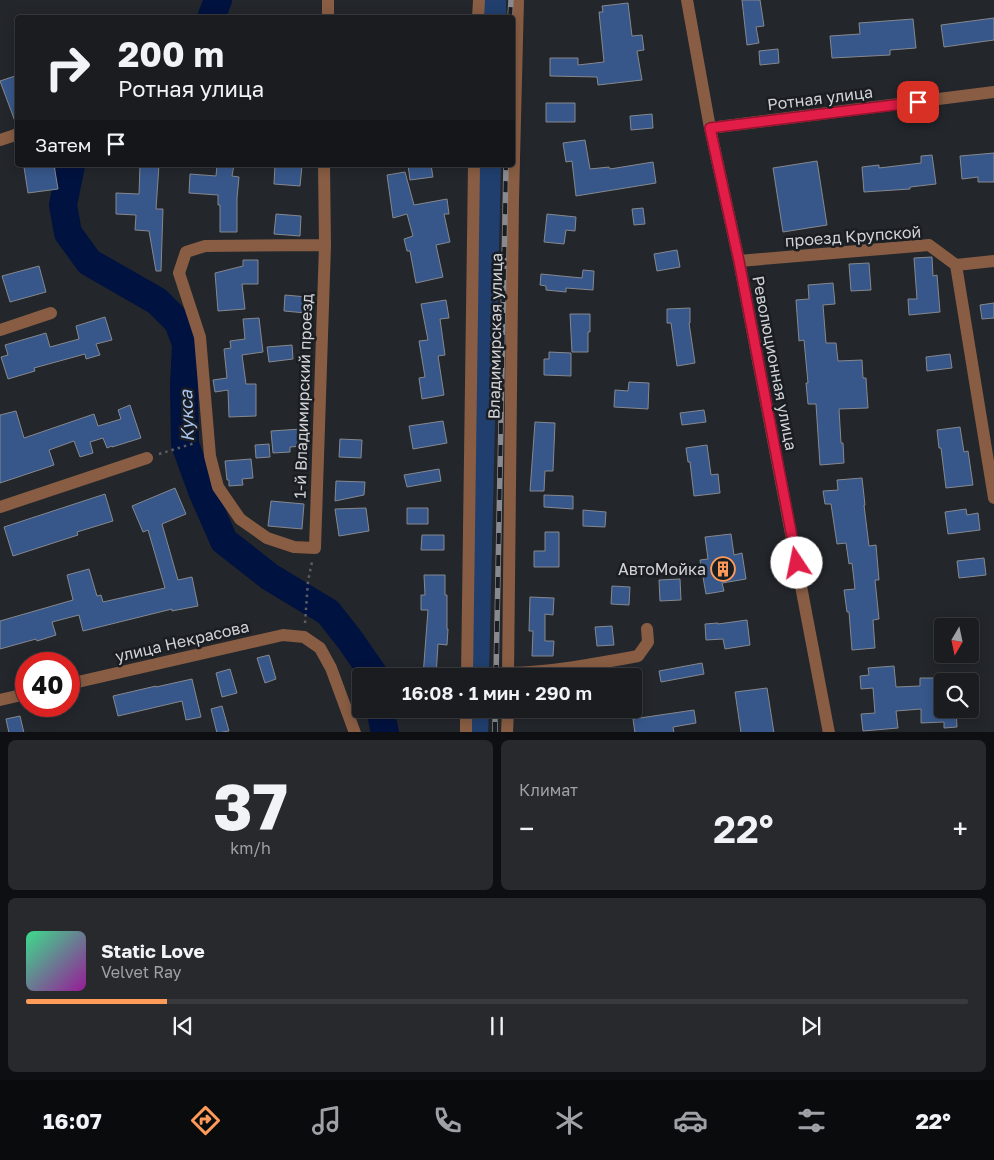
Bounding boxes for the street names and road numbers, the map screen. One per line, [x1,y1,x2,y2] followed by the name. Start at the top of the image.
[766,82,874,114] street label: Ротная улица
[784,221,922,251] street label: проезд Крупской
[484,253,506,419] street label: Владимирская улица
[748,274,802,452] street label: Революционная улица
[289,293,317,499] street label: 1-й Владимирский проезд
[113,616,251,666] street label: улица Некрасова

